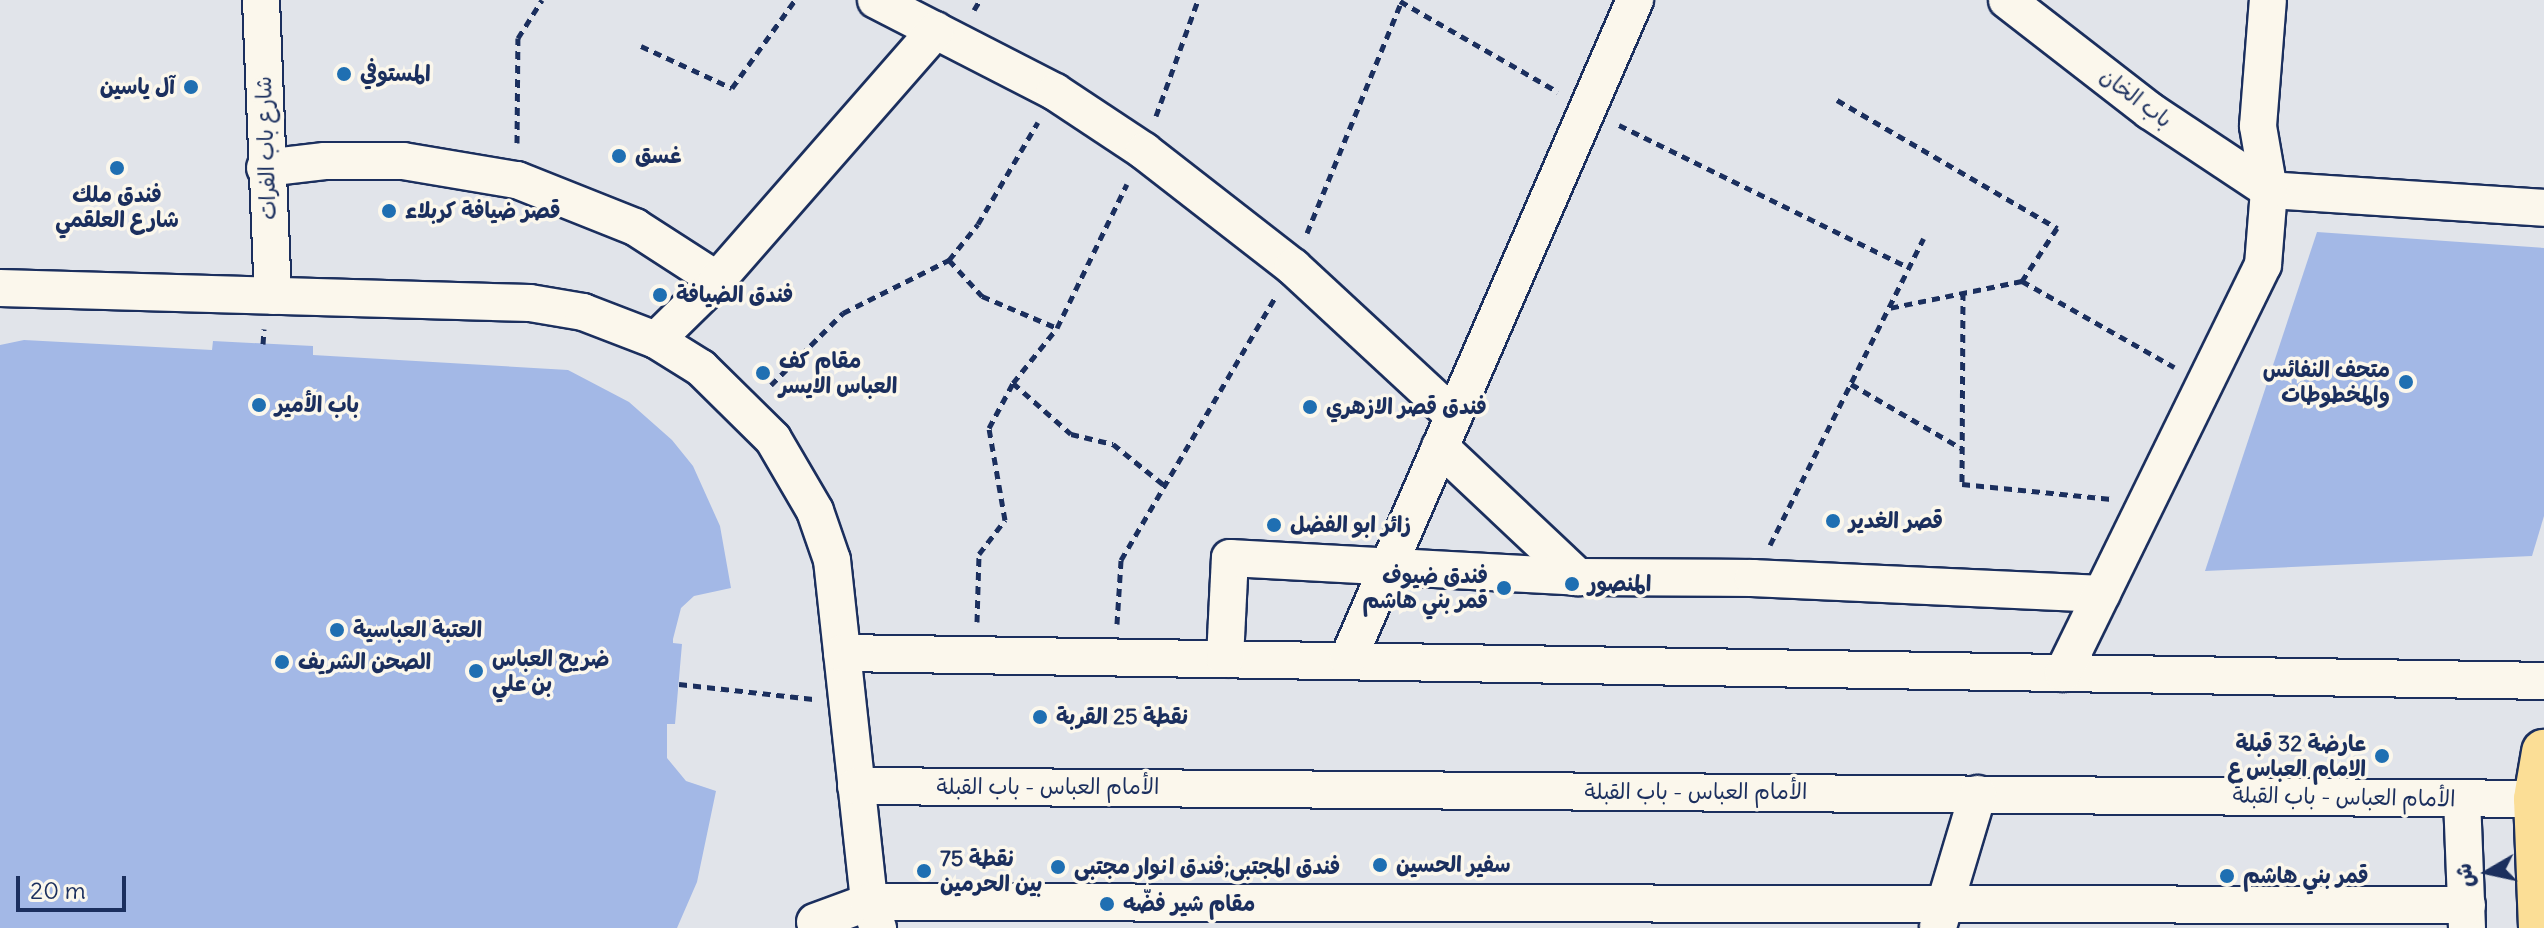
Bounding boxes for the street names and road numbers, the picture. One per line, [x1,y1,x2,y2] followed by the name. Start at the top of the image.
[2095,62,2177,134] street label: باب الخان
[250,76,282,220] street label: شارع باب الفرات
[936,774,1160,800] street label: الأمام العباس - باب القبلة
[1584,779,1808,805] street label: الأمام العباس - باب القبلة
[2232,782,2456,812] street label: الأمام العباس - باب القبلة

